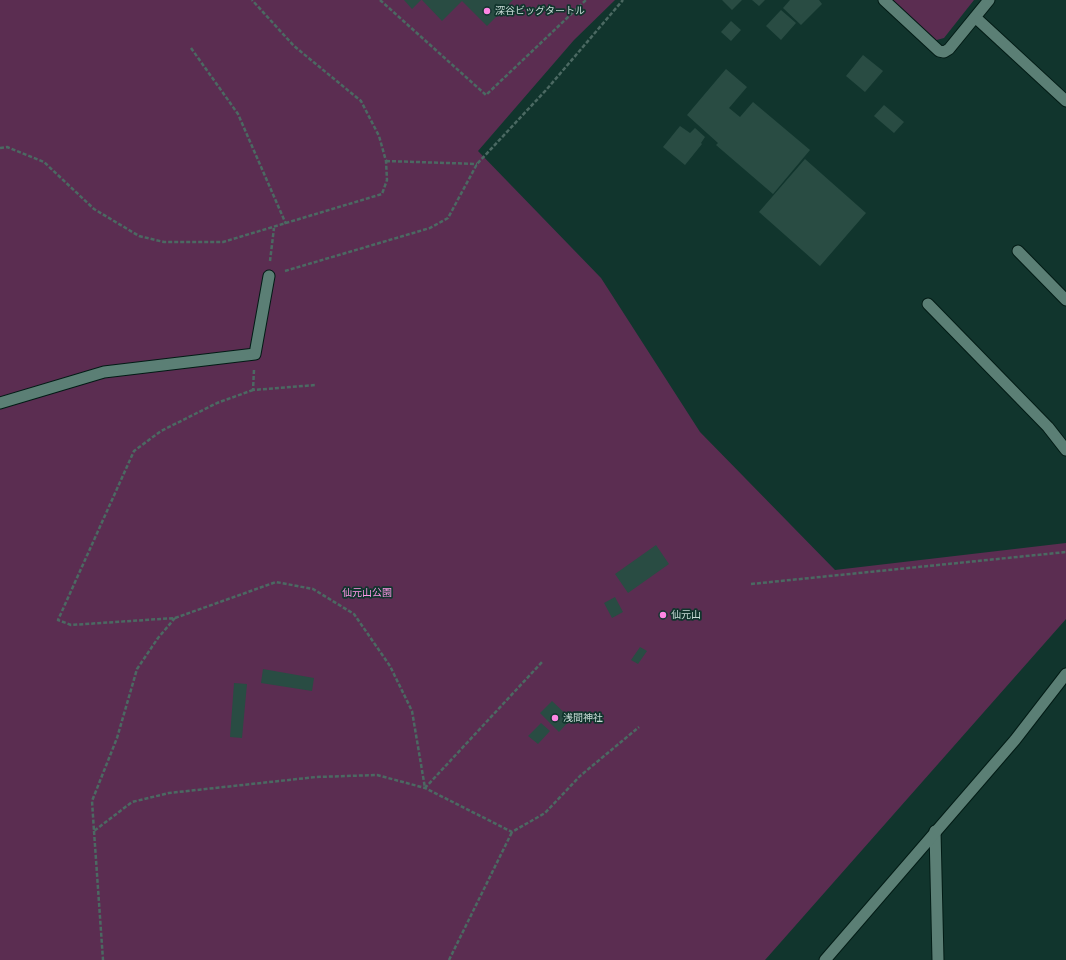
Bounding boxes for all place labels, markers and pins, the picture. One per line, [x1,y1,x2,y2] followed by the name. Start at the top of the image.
[495,5,585,17] place label: 深谷ビッグタートル
[482,6,492,16] marker: 深谷ビッグタートル
[671,609,701,621] place label: 仙元山
[658,610,668,620] marker: 仙元山
[563,712,603,724] place label: 浅間神社
[550,713,560,723] marker: 浅間神社

